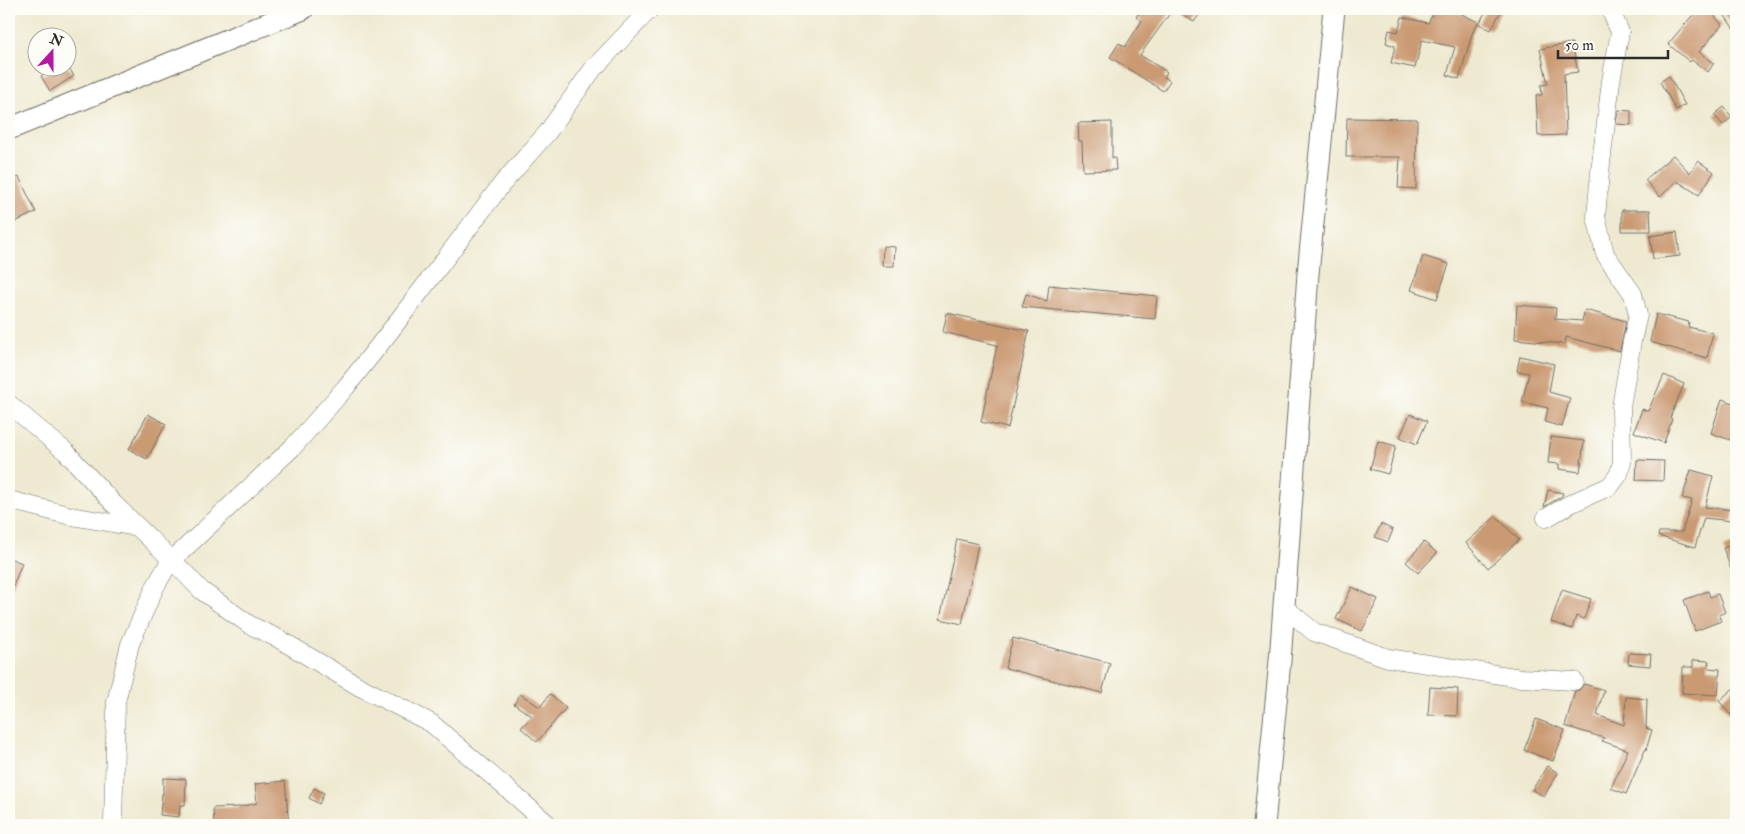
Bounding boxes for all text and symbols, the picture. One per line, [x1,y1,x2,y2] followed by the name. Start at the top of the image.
[28,28,78,78] north arrow
[1558,28,1668,60] scale bar
[47,30,66,51] text: N
[1565,36,1594,55] text: 50 m

